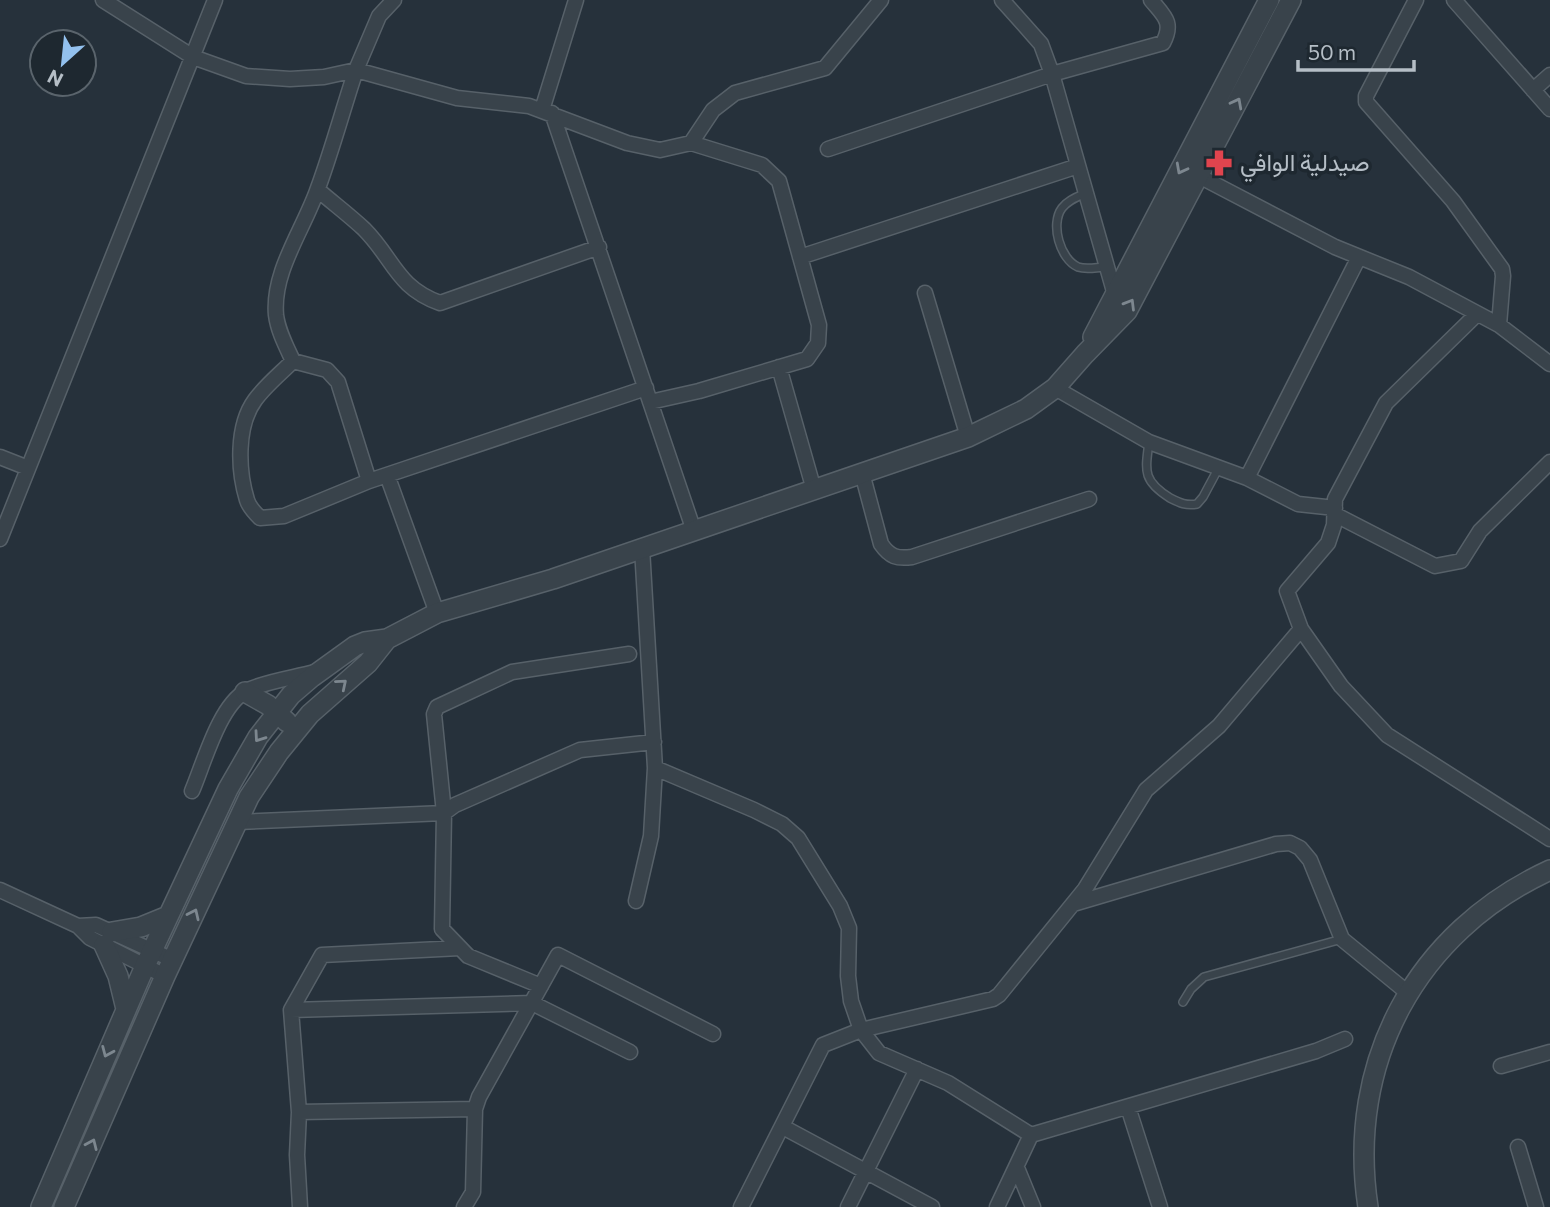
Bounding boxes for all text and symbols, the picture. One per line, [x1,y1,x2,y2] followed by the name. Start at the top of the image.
[28,28,98,98] north arrow
[1298,28,1414,72] scale bar
[1308,39,1356,64] text: 50 m
[43,65,67,92] text: N
[1229,98,1242,110] one-way arrow
[1240,147,1369,182] place label: صيدلية الوافي
[1204,148,1234,178] pharmacy icon: صيدلية الوافي
[1175,162,1189,174] one-way arrow
[1122,298,1135,311] one-way arrow
[334,680,347,692] one-way arrow
[255,729,267,742] one-way arrow
[186,909,200,921] one-way arrow
[102,1046,116,1058] one-way arrow
[84,1139,98,1152] one-way arrow

